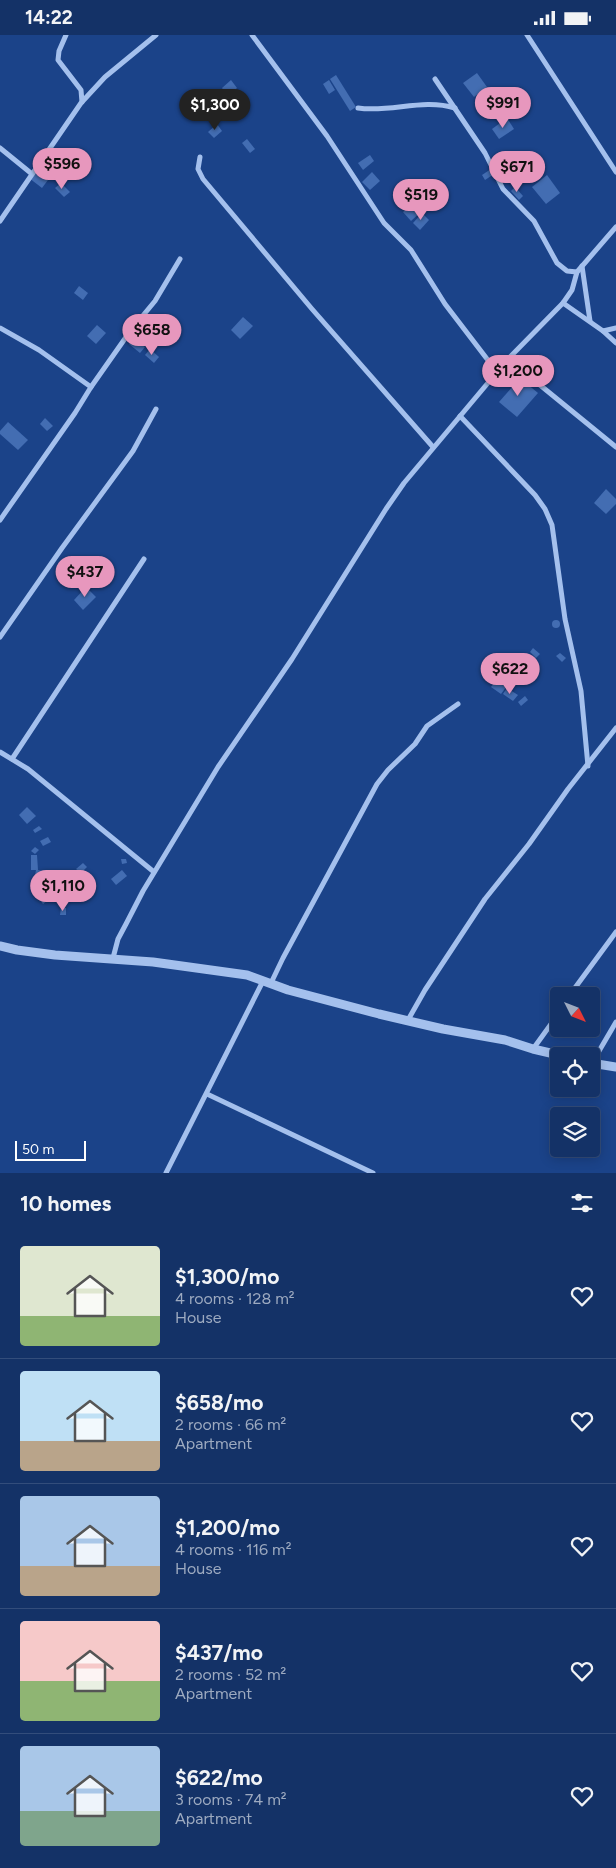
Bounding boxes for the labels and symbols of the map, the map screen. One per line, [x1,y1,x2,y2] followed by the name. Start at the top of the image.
[473,87,533,129] pin: $991
[174,89,256,131] pin: $1,300
[32,147,92,190] pin: $596
[487,151,547,193] pin: $671
[391,179,451,221] pin: $519
[122,313,182,356] pin: $658
[477,355,559,397] pin: $1,200
[55,555,115,598] pin: $437
[480,653,540,695] pin: $622
[22,869,104,912] pin: $1,110
[550,987,600,1037] north arrow
[15,1138,86,1161] scale bar

